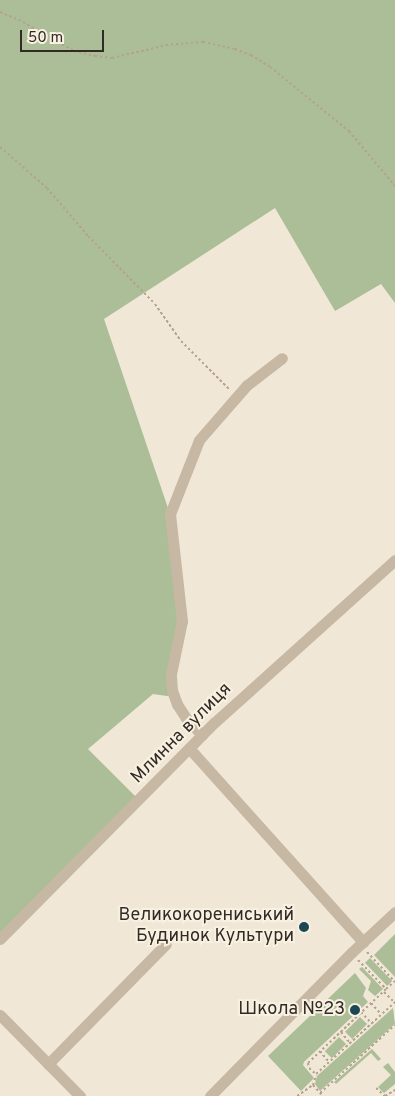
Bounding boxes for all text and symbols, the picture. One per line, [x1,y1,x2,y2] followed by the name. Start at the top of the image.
[22,20,106,52] scale bar
[28,29,63,48] text: 50 m
[127,679,237,789] street label: Млинна вулиця
[118,906,294,949] place label: Великокорениський Будинок Культури
[298,921,310,933] marker: Великокорениський Будинок Культури
[238,999,345,1021] place label: Школа №23
[349,1004,361,1016] marker: Школа №23

